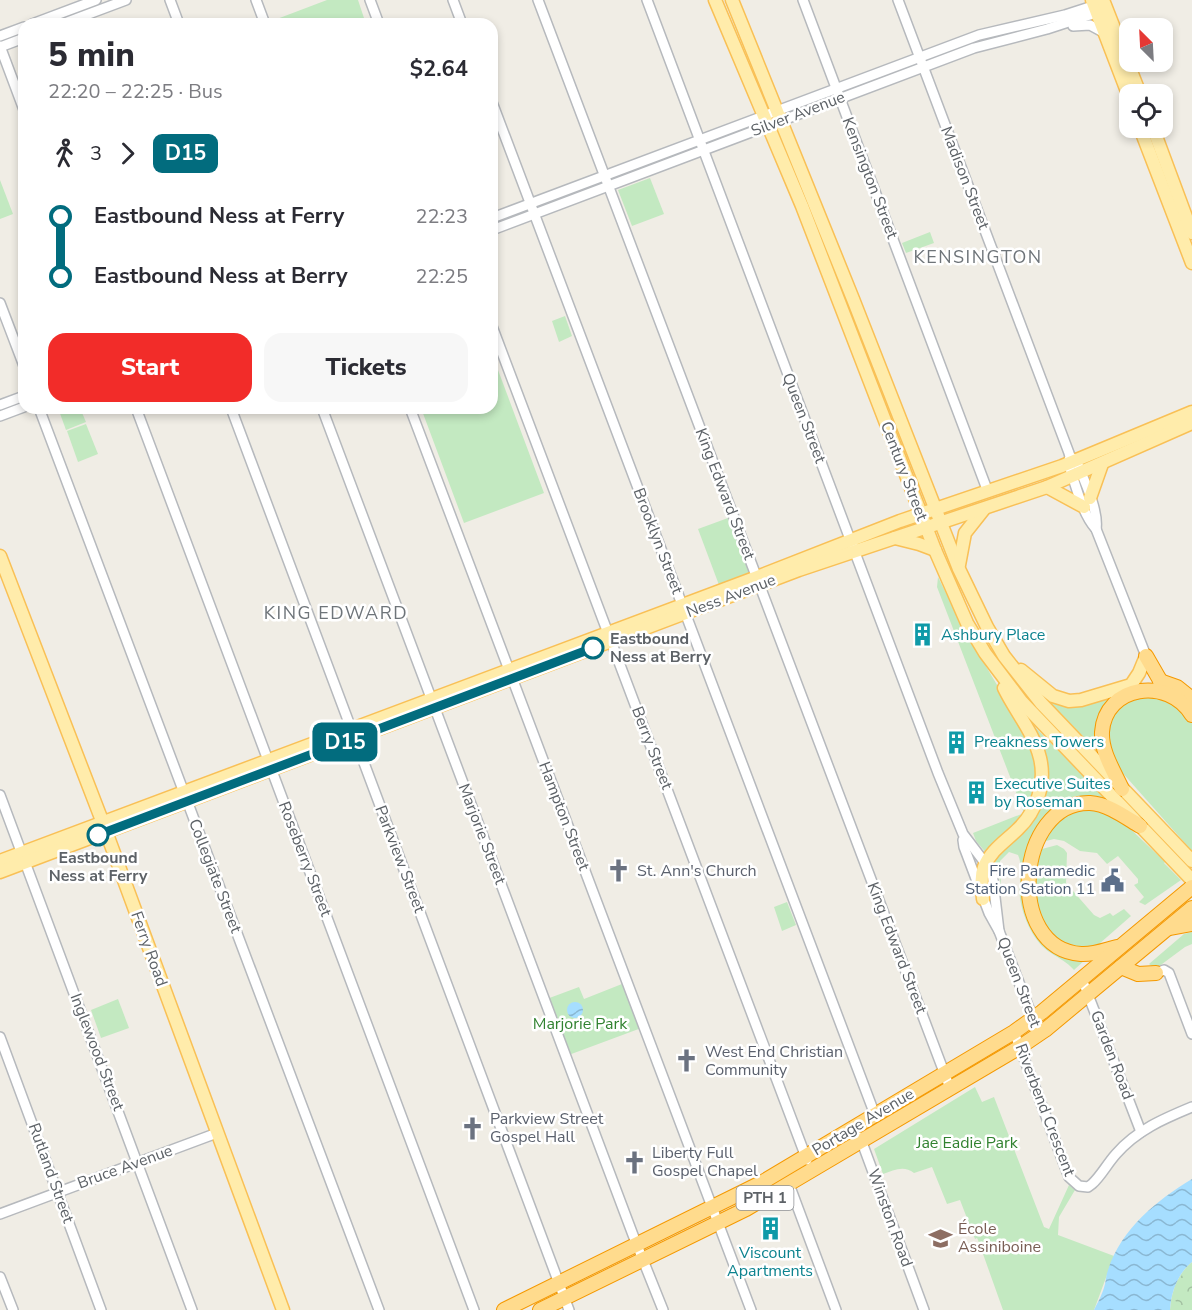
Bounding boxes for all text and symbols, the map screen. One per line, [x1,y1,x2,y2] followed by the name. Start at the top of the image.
[1119,18,1173,72] north arrow
[1119,18,1173,138] map controls
[48,33,135,78] text: 5 min
[410,54,468,84] text: $2.64
[48,78,223,105] text: 22:20 – 22:25 · Bus
[1119,84,1173,138] button: locate
[748,86,848,142] street label: Silver Avenue
[837,114,903,242] street label: Kensington Street
[935,123,995,233] street label: Madison Street
[48,137,81,170] icon: walk
[111,137,144,170] icon: forward
[165,139,206,167] text: D15
[90,140,102,167] text: 3
[94,201,344,231] text: Eastbound Ness at Ferry
[415,203,468,230] text: 22:23
[913,245,1043,269] district label: KENSINGTON
[94,261,348,291] text: Eastbound Ness at Berry
[415,263,468,290] text: 22:25
[48,333,252,402] button: Start
[264,333,468,402] button: Tickets
[777,370,831,467] street label: Queen Street
[875,418,933,524] street label: Century Street
[690,425,760,563] street label: King Edward Street
[628,485,688,598] street label: Brooklyn Street
[683,569,779,623] street label: Ness Avenue
[264,601,408,625] district label: KING EDWARD
[910,622,936,648] building icon: Ashbury Place
[941,624,1045,646] place label: Ashbury Place
[610,628,711,668] place label: Eastbound Ness at Berry
[582,637,604,659] marker: Eastbound Ness at Berry
[626,703,678,793] street label: Berry Street
[310,722,380,762] line badge: D15
[324,728,366,756] text: D15
[943,729,969,755] building icon: Preakness Towers
[974,731,1104,753] place label: Preakness Towers
[533,758,595,874] street label: Hampton Street
[994,773,1111,813] place label: Executive Suites by Roseman
[453,780,511,888] street label: Marjorie Street
[963,780,989,806] building icon: Executive Suites by Roseman
[273,798,337,920] street label: Roseberry Street
[369,802,431,916] street label: Parkview Street
[183,816,247,937] street label: Collegiate Street
[87,824,109,846] marker: Eastbound Ness at Ferry
[49,847,148,887] place label: Eastbound Ness at Ferry
[606,858,632,884] church icon: St. Ann's Church
[637,860,757,882] place label: St. Ann's Church
[965,860,1096,900] place label: Fire Paramedic Station Station 11
[1100,867,1126,893] public building icon: Fire Paramedic Station Station 11
[862,879,932,1017] street label: King Edward Street
[125,908,173,990] street label: Ferry Road
[992,934,1046,1031] street label: Queen Street
[65,990,130,1114] street label: Inglewood Street
[1085,1007,1139,1103] street label: Garden Road
[533,1013,628,1035] park label: Marjorie Park
[705,1041,843,1081] place label: West End Christian Community
[1010,1041,1081,1180] street label: Riverbend Crescent
[674,1048,700,1074] church icon: West End Christian Community
[808,1083,918,1161] street label: Portage Avenue
[490,1108,604,1148] place label: Parkview Street Gospel Hall
[459,1115,485,1141] church icon: Parkview Street Gospel Hall
[23,1120,79,1226] street label: Rutland Street
[915,1132,1019,1154] park label: Jae Eadie Park
[74,1140,176,1194] street label: Bruce Avenue
[652,1142,758,1182] place label: Liberty Full Gospel Chapel
[621,1149,647,1175] church icon: Liberty Full Gospel Chapel
[862,1166,918,1270] street label: Winston Road
[736,1186,794,1210] road number: PTH 1
[757,1215,783,1241] building icon: Viscount Apartments
[958,1218,1041,1258] place label: École Assiniboine
[927,1225,953,1251] school or university icon: École Assiniboine
[727,1242,813,1282] place label: Viscount Apartments

